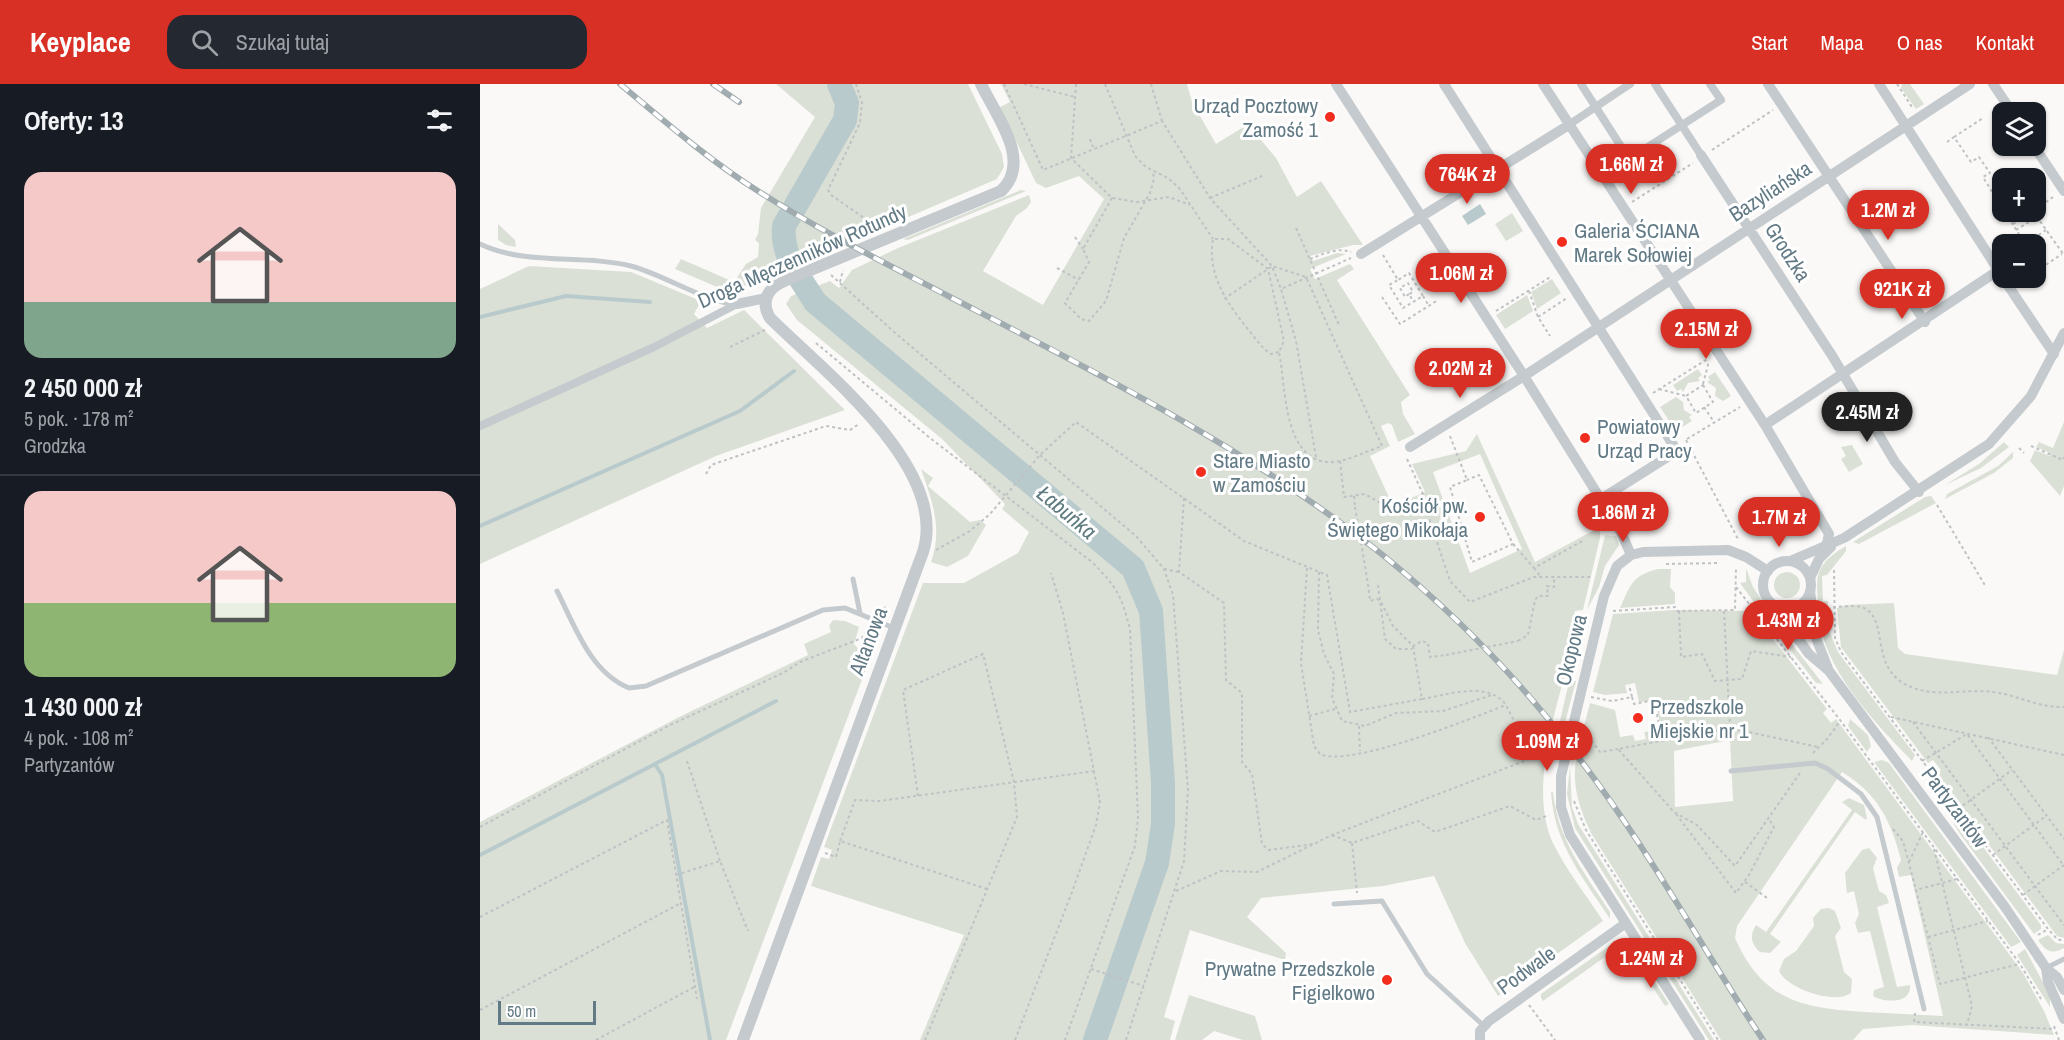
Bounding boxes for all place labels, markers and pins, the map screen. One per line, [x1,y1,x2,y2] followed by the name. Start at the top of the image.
[1194,91,1318,144] place label: Urząd Pocztowy Zamość 1
[1323,110,1337,124] marker: Urząd Pocztowy Zamość 1
[1569,144,1693,195] pin: 1.66M zł
[1412,154,1522,205] pin: 764K zł
[1833,190,1943,241] pin: 1.2M zł
[1574,216,1700,269] place label: Galeria ŚCIANA Marek Sołowiej
[1555,235,1569,249] marker: Galeria ŚCIANA Marek Sołowiej
[1399,253,1523,304] pin: 1.06M zł
[1847,269,1957,320] pin: 921K zł
[1644,309,1768,360] pin: 2.15M zł
[1398,348,1522,399] pin: 2.02M zł
[1805,392,1929,443] pin: 2.45M zł
[1597,412,1692,465] place label: Powiatowy Urząd Pracy
[1578,431,1592,445] marker: Powiatowy Urząd Pracy
[1213,446,1311,499] place label: Stare Miasto w Zamościu
[1194,465,1208,479] marker: Stare Miasto w Zamościu
[1327,491,1468,544] place label: Kościół pw. Świętego Mikołaja
[1561,492,1685,543] pin: 1.86M zł
[1724,497,1834,548] pin: 1.7M zł
[1473,510,1487,524] marker: Kościół pw. Świętego Mikołaja
[1726,600,1850,651] pin: 1.43M zł
[1650,692,1749,745] place label: Przedszkole Miejskie nr 1
[1631,711,1645,725] marker: Przedszkole Miejskie nr 1
[1485,721,1609,772] pin: 1.09M zł
[1589,938,1713,989] pin: 1.24M zł
[1205,954,1375,1007] place label: Prywatne Przedszkole Figielkowo
[1380,973,1394,987] marker: Prywatne Przedszkole Figielkowo

